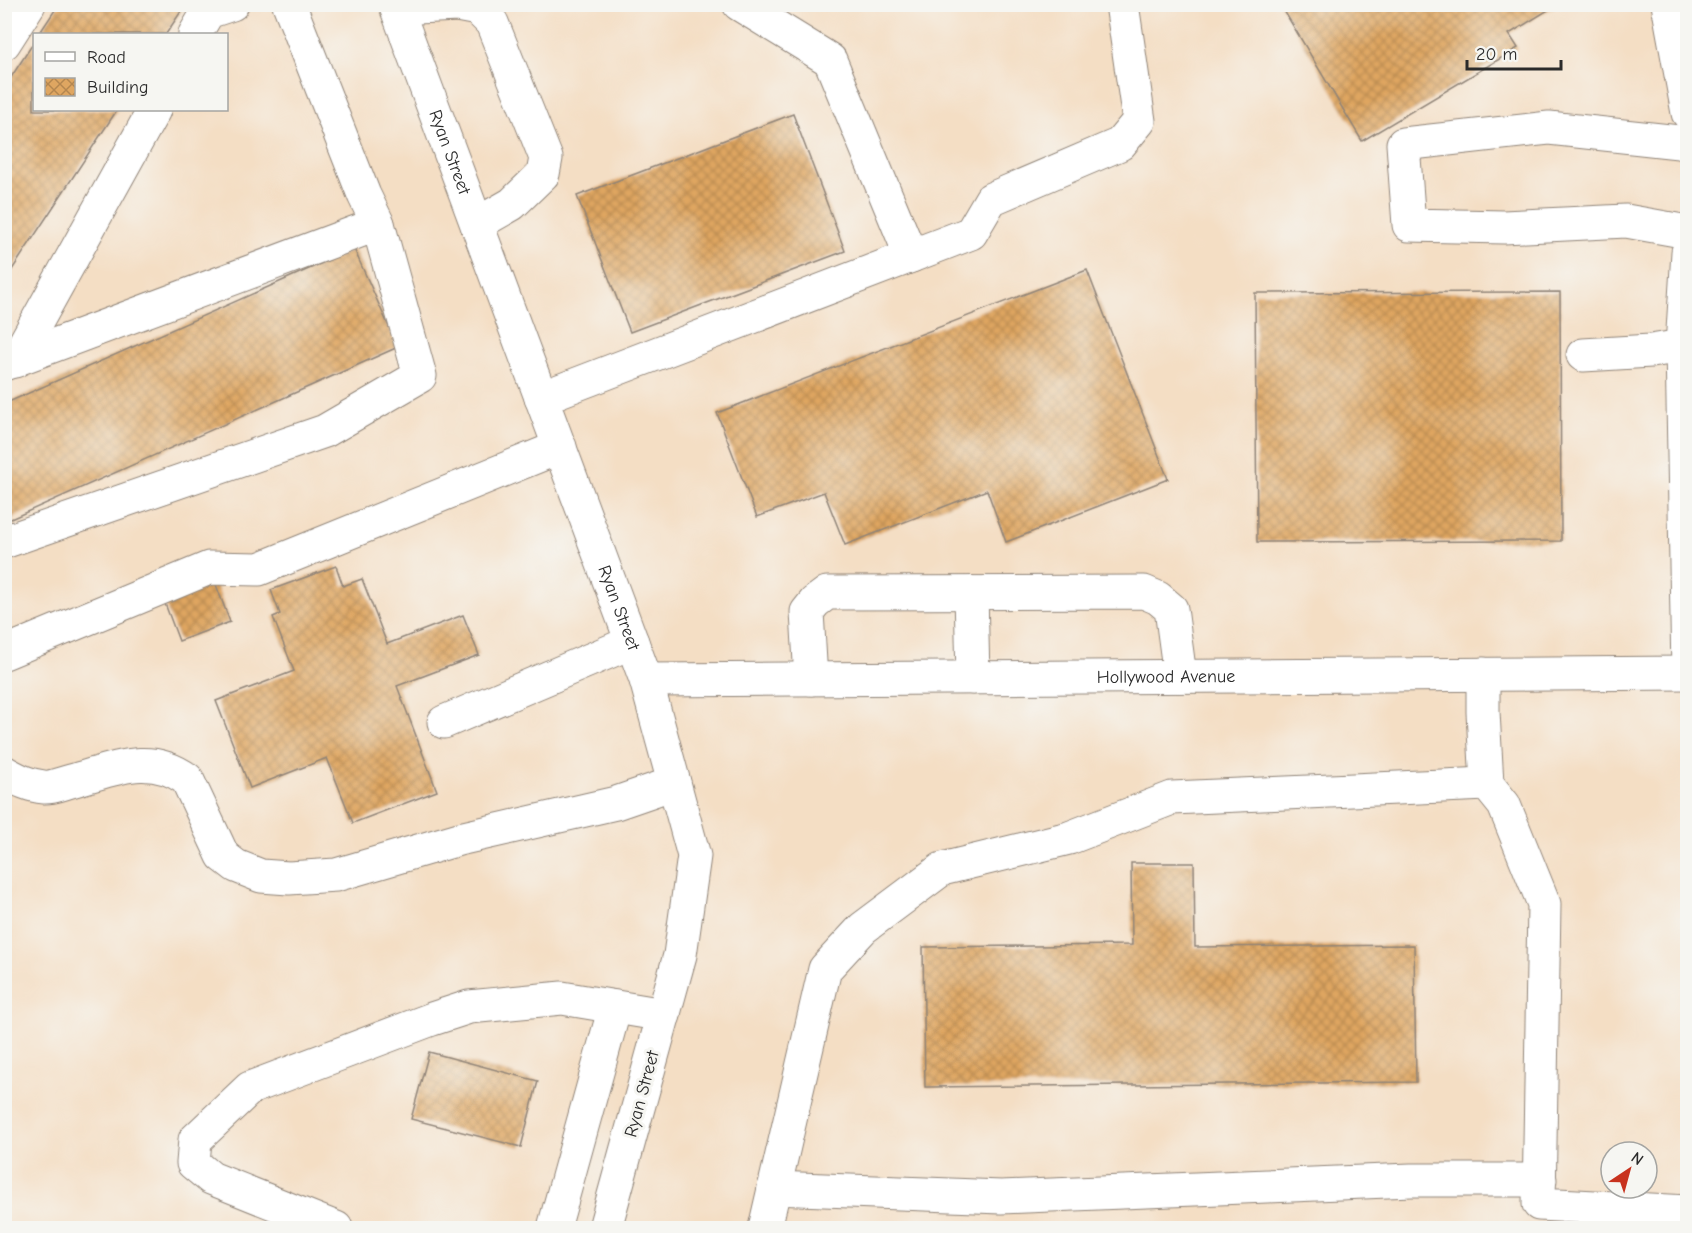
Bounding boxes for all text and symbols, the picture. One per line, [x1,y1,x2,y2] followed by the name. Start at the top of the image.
[33,33,228,111] legend
[1467,33,1562,71] scale bar
[1476,44,1517,65] text: 20 m
[87,47,126,68] text: Road
[87,77,149,98] text: Building
[425,107,476,198] street label: Ryan Street
[594,562,645,654] street label: Ryan Street
[1097,666,1235,687] street label: Hollywood Avenue
[620,1048,664,1140] street label: Ryan Street
[1599,1140,1659,1200] north arrow
[1628,1148,1647,1169] text: N

